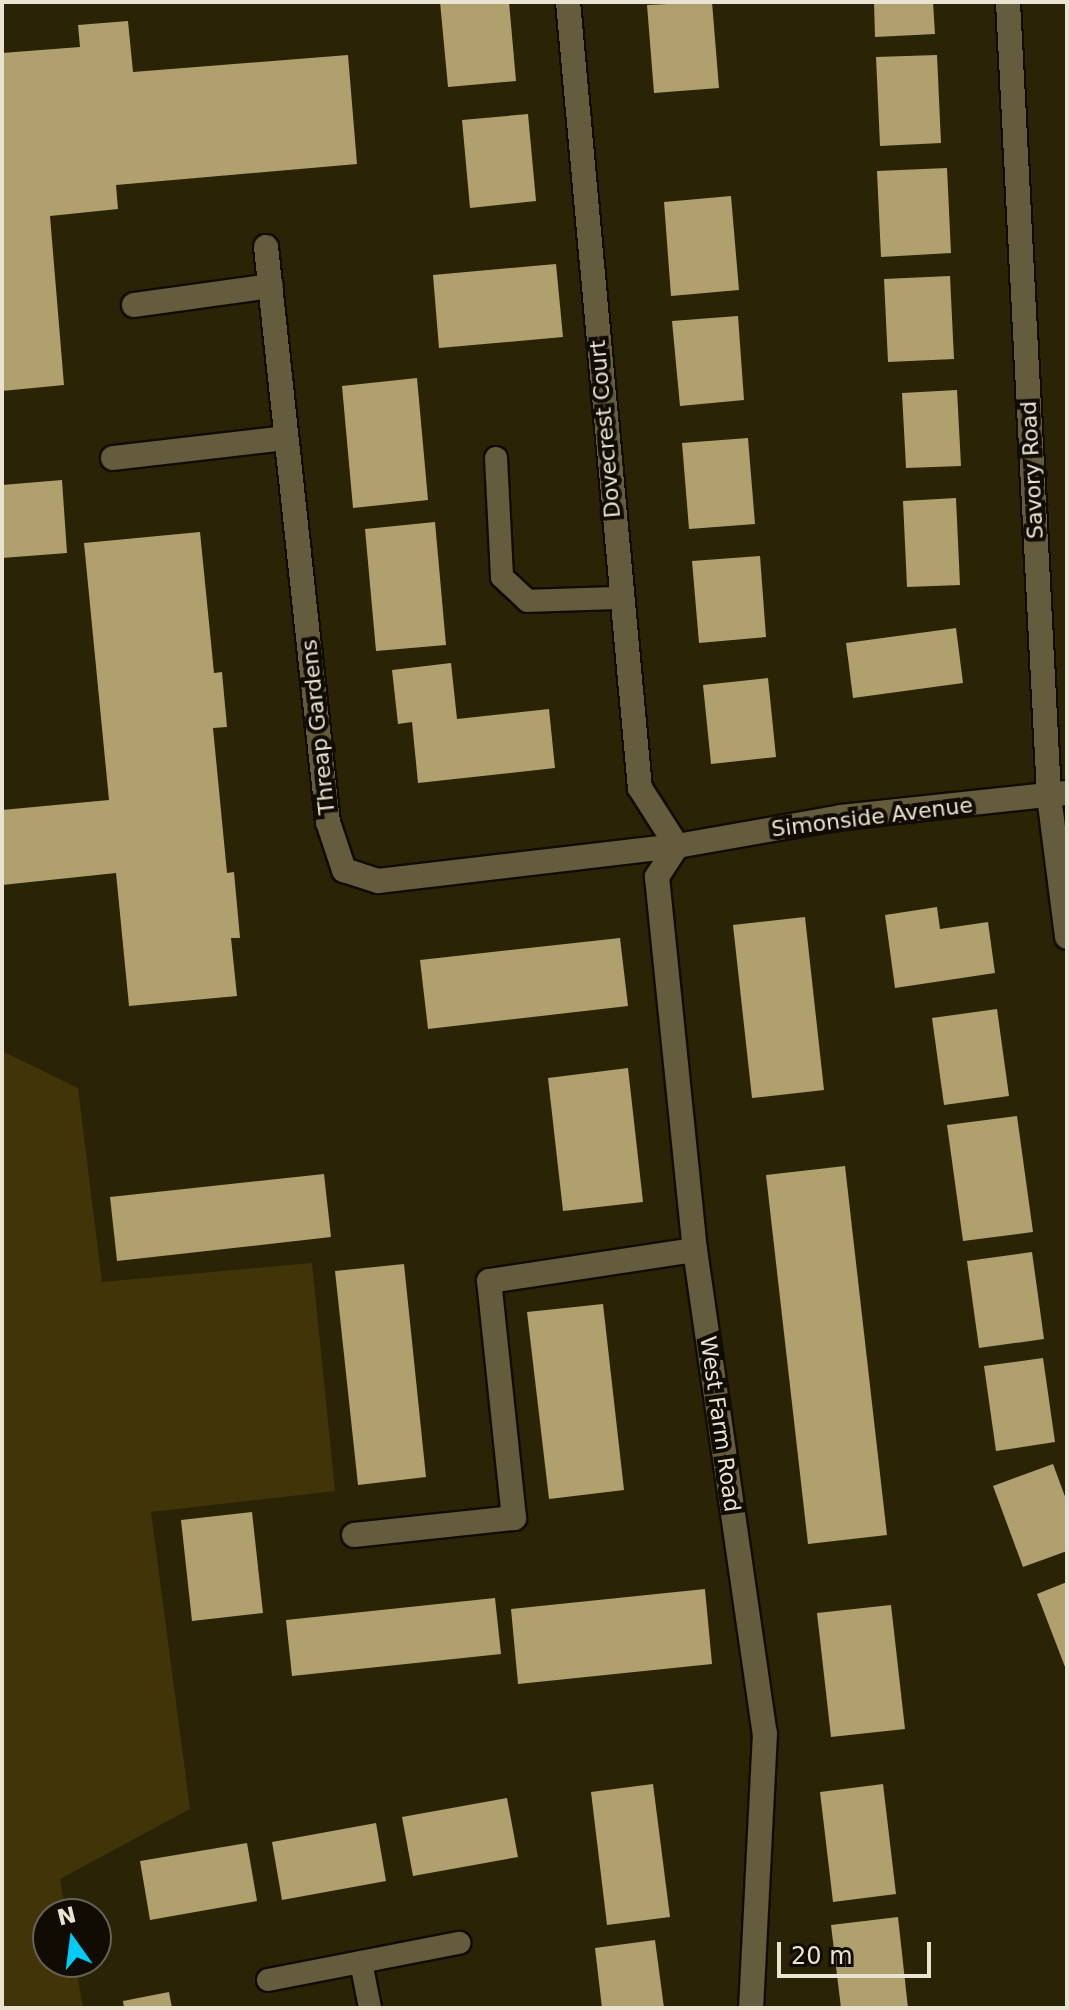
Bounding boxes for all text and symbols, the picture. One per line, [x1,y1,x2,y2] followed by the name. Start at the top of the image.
[584,339,626,519] street label: Dovecrest Court
[1015,400,1049,540] street label: Savory Road
[296,638,340,816] street label: Threap Gardens
[770,792,974,842] street label: Simonside Avenue
[695,1334,745,1514] street label: West Farm Road
[32,1898,112,1978] north arrow
[55,1902,79,1931] text: N
[781,1926,935,1976] scale bar
[791,1942,853,1970] text: 20 m

